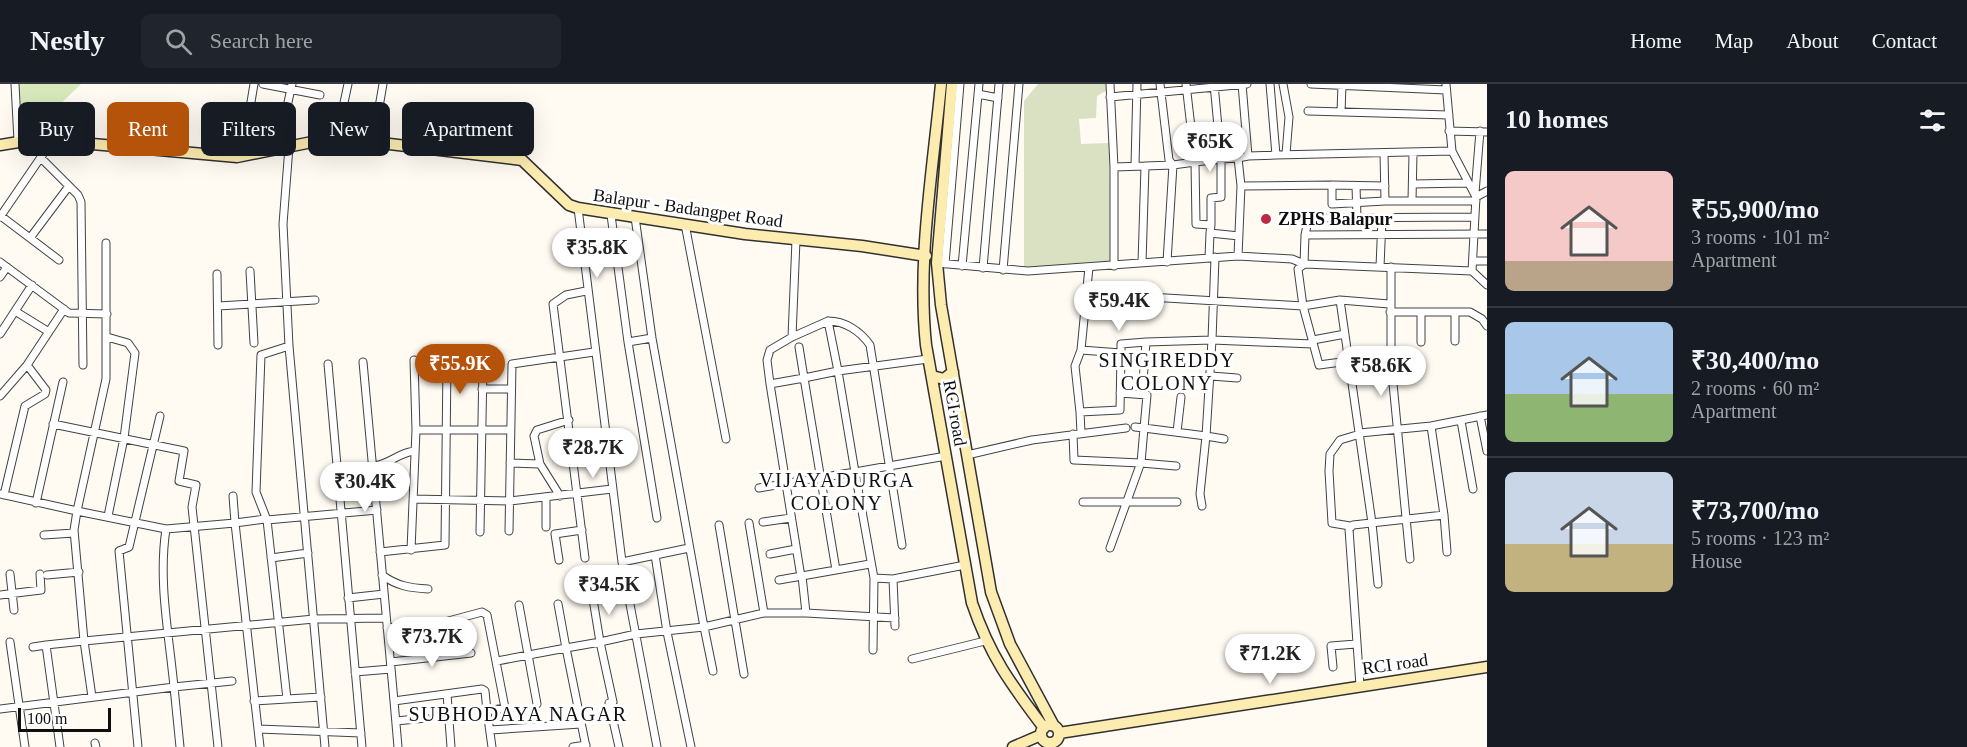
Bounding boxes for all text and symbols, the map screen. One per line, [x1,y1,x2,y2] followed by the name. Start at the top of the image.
[141,14,561,68] search box
[30,25,105,56] text: Nestly
[162,25,195,58] icon: search
[210,28,313,53] text: Search here
[1630,29,1682,53] text: Home
[1715,29,1753,53] text: Map
[1786,29,1839,53] text: About
[1872,29,1937,53] text: Contact
[18,102,95,156] chip: Buy
[107,102,189,156] chip: Rent
[201,102,296,156] chip: Filters
[308,102,390,156] chip: New
[402,102,534,156] chip: Apartment
[1916,104,1949,137] icon: filters
[1505,105,1608,134] text: 10 homes
[1174,122,1246,173] pin: ₹65K
[1187,130,1234,152] text: ₹65K
[592,185,784,231] street label: Balapur - Badangpet Road
[1553,195,1625,267] icon: home
[1691,195,1819,224] text: ₹55,900/mo
[1278,209,1393,229] place label: ZPHS Balapur
[1259,212,1273,226] marker: ZPHS Balapur
[1691,226,1829,248] text: 3 rooms · 101 m²
[548,228,646,279] pin: ₹35.8K
[566,236,628,258] text: ₹35.8K
[1691,249,1777,271] text: Apartment
[1070,281,1168,332] pin: ₹59.4K
[1088,289,1150,311] text: ₹59.4K
[411,344,509,395] pin: ₹55.9K
[1332,346,1430,397] pin: ₹58.6K
[1553,346,1625,418] icon: home
[1691,346,1819,375] text: ₹30,400/mo
[1098,349,1236,394] district label: SINGIREDDY COLONY
[429,352,491,374] text: ₹55.9K
[1350,354,1412,376] text: ₹58.6K
[1691,377,1819,399] text: 2 rooms · 60 m²
[939,379,971,447] street label: RCI road
[1691,400,1777,422] text: Apartment
[544,428,642,479] pin: ₹28.7K
[562,436,624,458] text: ₹28.7K
[316,462,414,513] pin: ₹30.4K
[759,469,915,514] district label: VIJAYADURGA COLONY
[334,470,396,492] text: ₹30.4K
[1553,496,1625,568] icon: home
[1691,496,1819,525] text: ₹73,700/mo
[1691,527,1829,549] text: 5 rooms · 123 m²
[1691,550,1742,572] text: House
[560,565,658,616] pin: ₹34.5K
[578,573,640,595] text: ₹34.5K
[383,617,481,668] pin: ₹73.7K
[401,625,463,647] text: ₹73.7K
[1221,634,1319,685] pin: ₹71.2K
[1239,642,1301,664] text: ₹71.2K
[1361,649,1429,679] street label: RCI road
[408,703,628,725] district label: SUBHODAYA NAGAR
[18,705,111,732] scale bar
[27,710,67,727] text: 100 m

